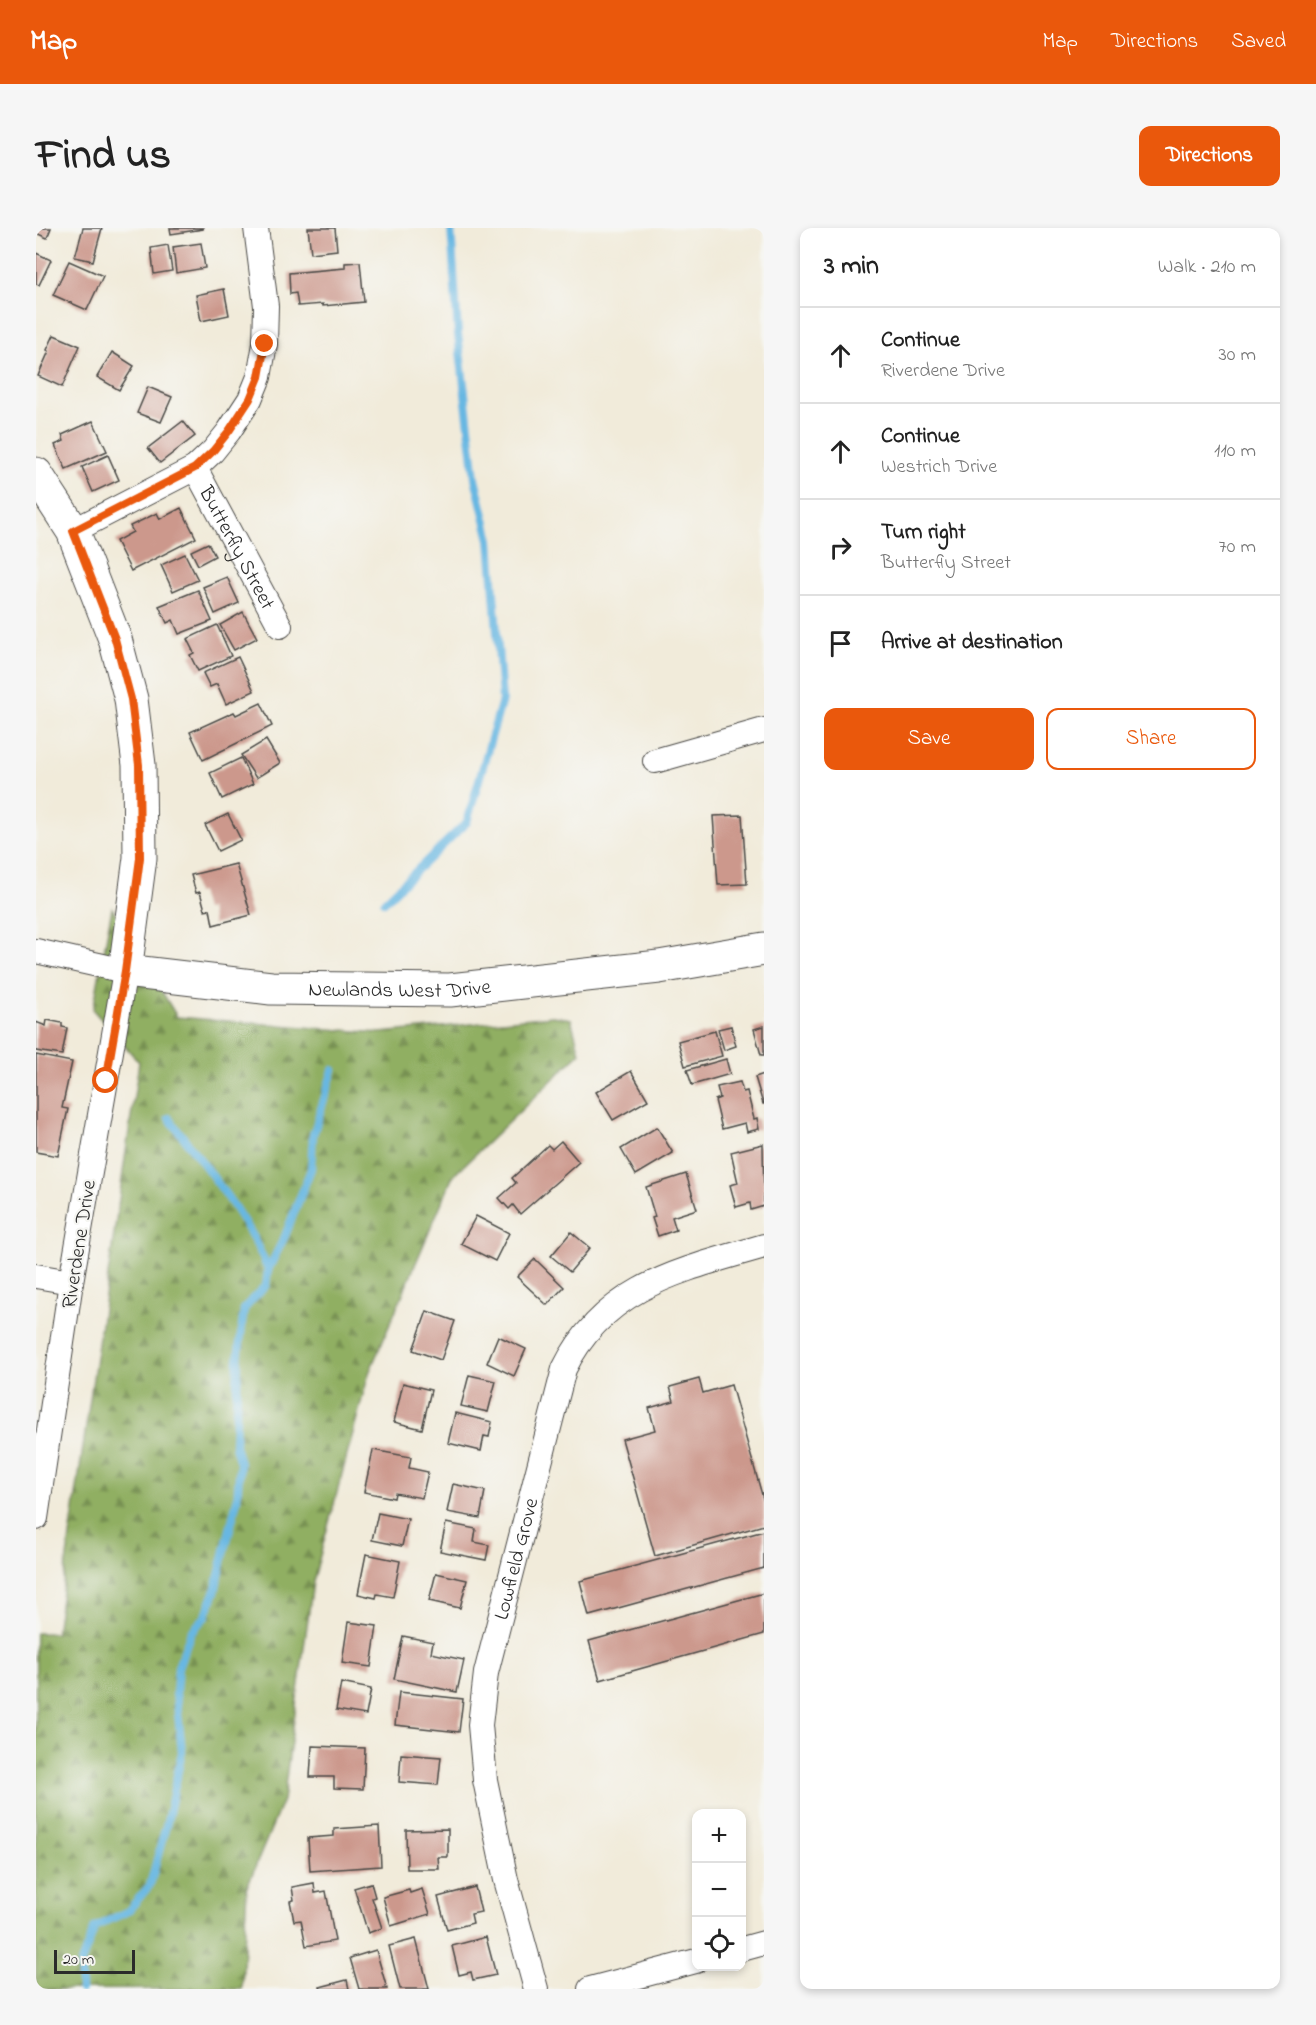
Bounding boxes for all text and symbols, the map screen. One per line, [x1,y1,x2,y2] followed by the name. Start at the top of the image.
[30,22,77,63] text: Map
[1042,27,1078,57] text: Map
[1111,27,1198,57] text: Directions
[1231,27,1286,57] text: Saved
[36,126,171,187] text: Find us
[1139,126,1280,186] button: Directions
[824,248,879,286] text: 3 min
[1158,253,1256,282] text: Walk · 210 m
[881,325,960,357] text: Continue
[251,330,277,356] route end
[824,339,857,372] icon: ahead
[1219,341,1256,370] text: 30 m
[881,357,1005,386] text: Riverdene Drive
[881,421,960,453] text: Continue
[824,435,857,468] icon: ahead
[1214,437,1256,466] text: 110 m
[881,453,997,482] text: Westrich Drive
[190,480,281,615] street label: Butterfly Street
[881,517,966,549] text: Turn right
[824,531,857,564] icon: right
[1219,533,1256,562] text: 70 m
[881,549,1011,578] text: Butterfly Street
[824,627,857,660] icon: arrive
[881,627,1063,659] text: Arrive at destination
[824,708,1034,770] button: Save
[1046,708,1256,770] button: Share
[308,973,493,1007] street label: Newlands West Drive
[92,1067,118,1093] route start
[55,1177,105,1311] street label: Riverdene Drive
[487,1494,547,1623] street label: Lowfield Grove
[692,1809,746,1971] map controls
[692,1809,746,1863] button: +
[692,1863,746,1917] button: −
[692,1917,746,1971] button: locate
[54,1947,135,1974] scale bar
[63,1948,94,1972] text: 20 m

